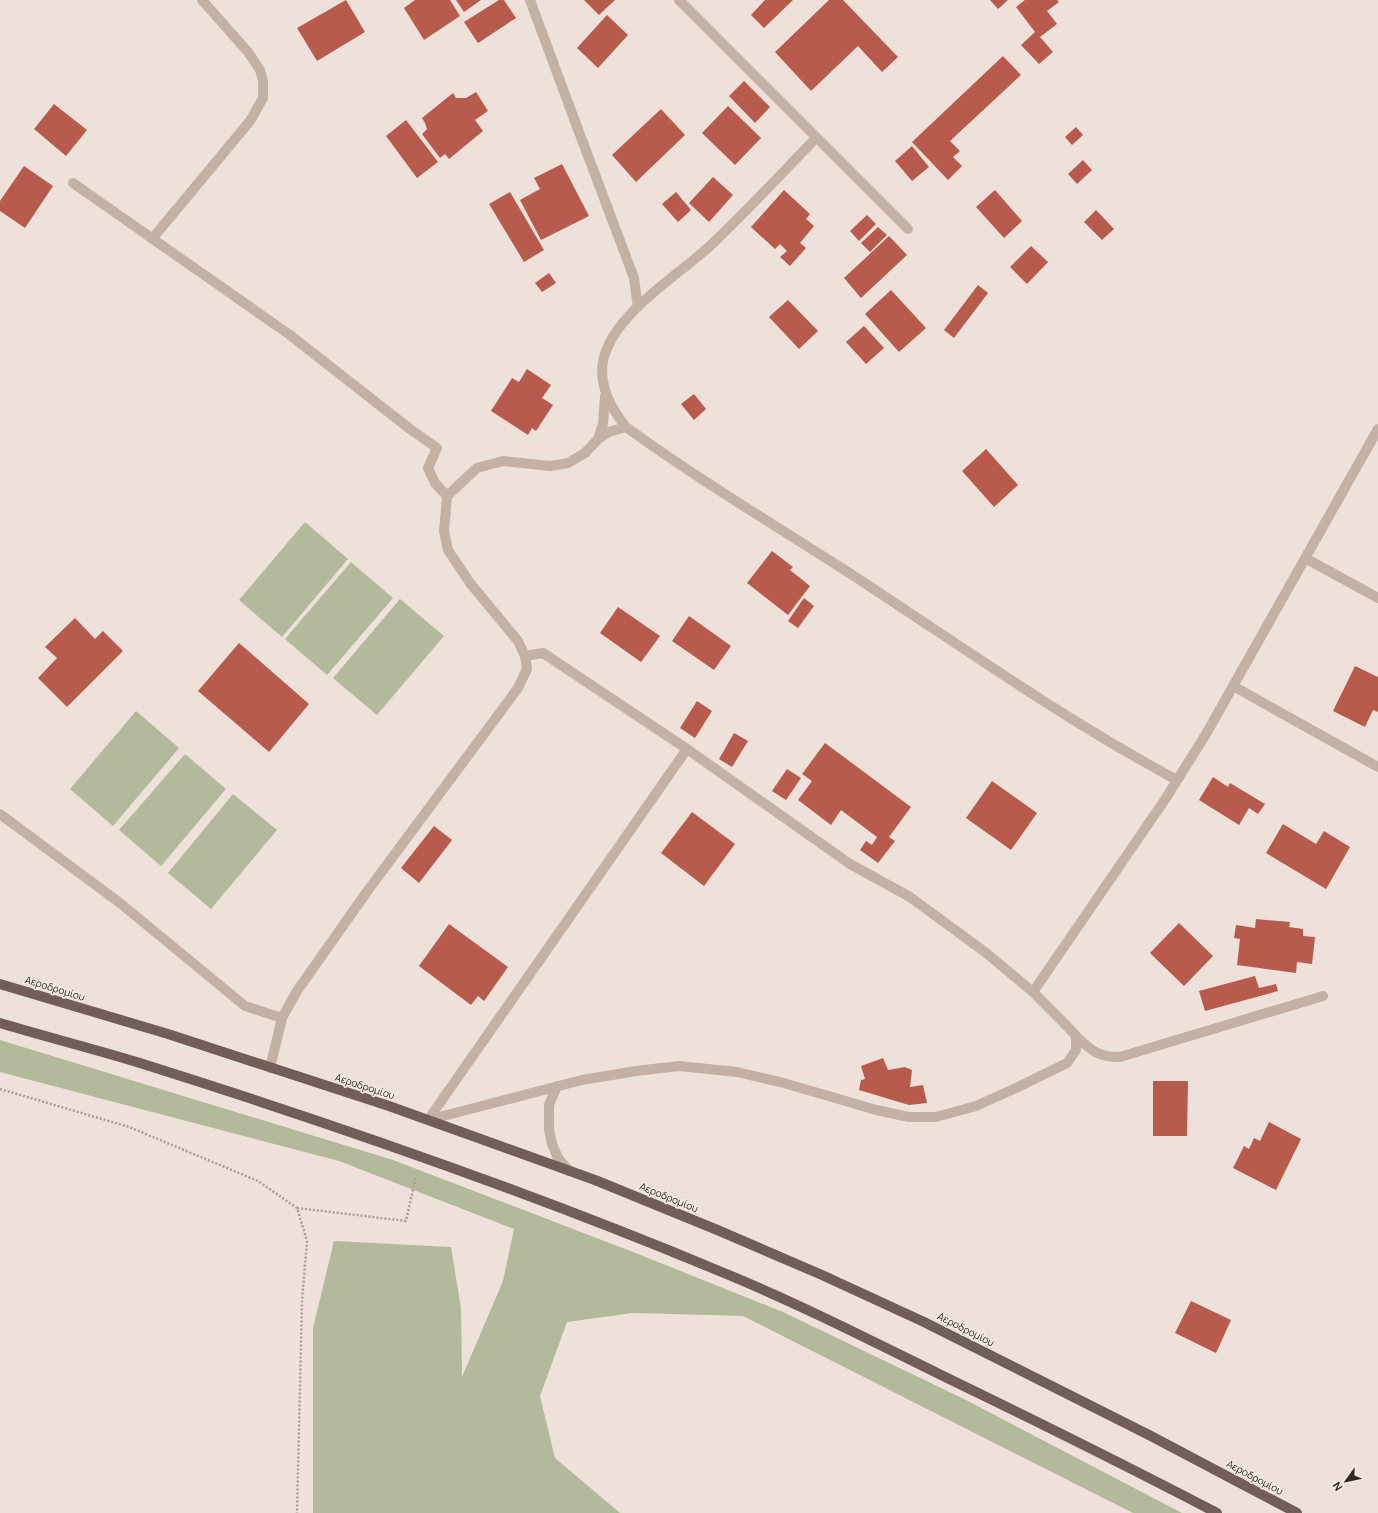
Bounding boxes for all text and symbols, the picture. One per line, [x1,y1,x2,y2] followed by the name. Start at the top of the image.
[23,972,87,1004] street label: Αεροδρομίου
[333,1070,397,1102] street label: Αεροδρομίου
[638,1179,701,1215] street label: Αεροδρομίου
[935,1309,997,1349] street label: Αεροδρομίου
[1224,1456,1286,1498] street label: Αεροδρομίου
[1326,1461,1366,1501] north arrow
[1329,1479,1346,1494] text: N

